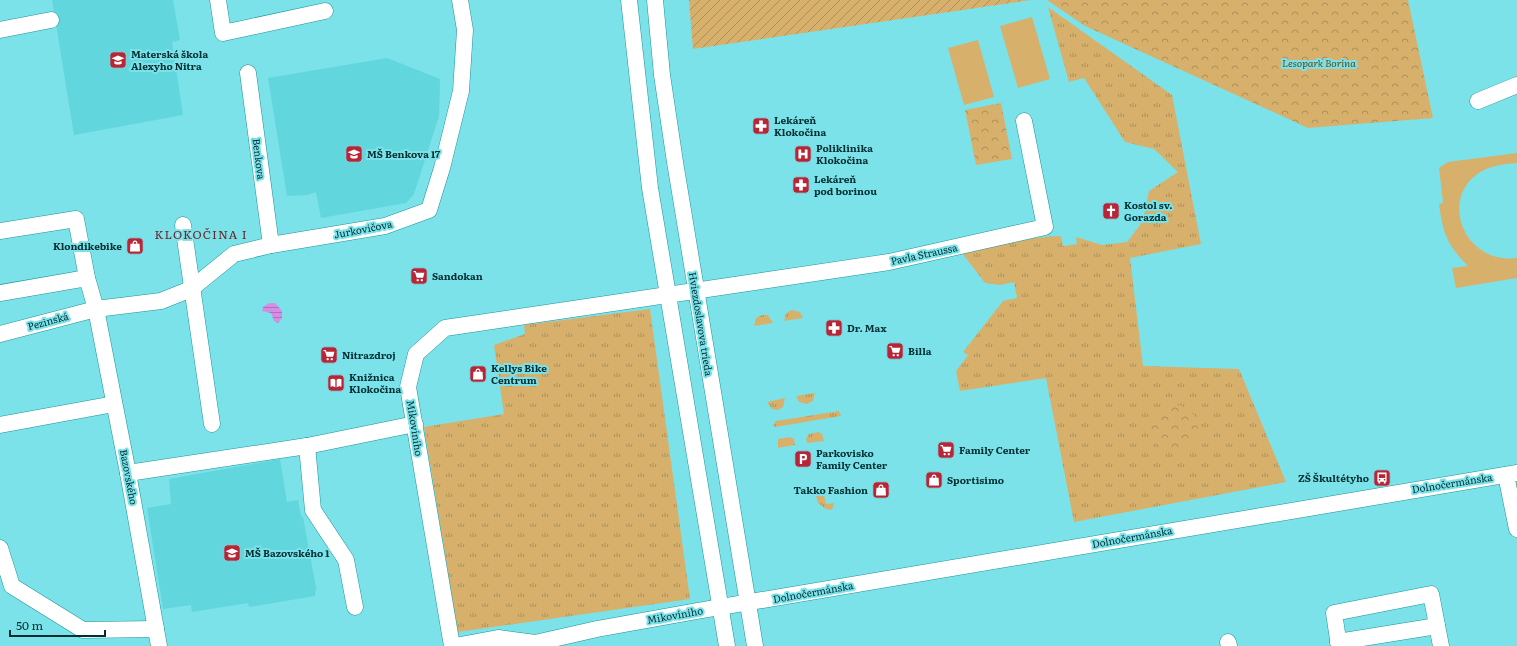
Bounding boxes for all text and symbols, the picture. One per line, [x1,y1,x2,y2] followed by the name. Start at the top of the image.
[131,46,208,73] place label: Materská škola Alexyho Nitra
[108,50,128,70] school or university icon: Materská škola Alexyho Nitra
[1282,55,1356,70] park label: Lesopark Borina
[774,112,826,139] place label: Lekáreň Klokočina
[751,116,771,136] pharmacy icon: Lekáreň Klokočina
[250,138,270,181] street label: Benkova
[816,140,873,167] place label: Poliklinika Klokočina
[344,144,364,164] school or university icon: MŠ Benkova 17
[793,144,813,164] hospital icon: Poliklinika Klokočina
[367,146,441,161] place label: MŠ Benkova 17
[814,171,877,198] place label: Lekáreň pod borinou
[791,175,811,195] pharmacy icon: Lekáreň pod borinou
[1124,197,1173,224] place label: Kostol sv. Gorazda
[1101,201,1121,221] church icon: Kostol sv. Gorazda
[333,215,394,241] street label: Jurkovičova
[154,225,248,243] district label: KLOKOČINA I
[125,236,145,256] shop icon: Klondikebike
[53,238,122,253] place label: Klondikebike
[889,239,959,268] street label: Pavla Straussa
[409,266,429,286] supermarket icon: Sandokan
[432,268,483,283] place label: Sandokan
[686,271,717,378] street label: Hviezdoslavova trieda
[26,308,71,333] street label: Pezinská
[824,318,844,338] pharmacy icon: Dr. Max
[847,320,886,335] place label: Dr. Max
[885,341,905,361] supermarket icon: Billa
[908,343,932,358] place label: Billa
[319,345,339,365] supermarket icon: Nitrazdroj
[342,347,396,362] place label: Nitrazdroj
[491,360,547,387] place label: Kellys Bike Centrum
[468,364,488,384] shop icon: Kellys Bike Centrum
[349,369,401,396] place label: Knižnica Klokočina
[326,373,346,393] library icon: Knižnica Klokočina
[404,399,427,457] street label: Mikovíniho
[936,440,956,460] supermarket icon: Family Center
[959,442,1031,457] place label: Family Center
[816,445,888,472] place label: Parkovisko Family Center
[117,448,142,506] street label: Bazovského
[793,449,813,469] parking icon: Parkovisko Family Center
[1372,468,1392,488] bus stop icon: ZŠ Škultétyho
[1411,469,1494,496] street label: Dolnočermánska
[924,470,944,490] shop icon: Sportisimo
[1298,470,1369,485] place label: ZŠ Škultétyho
[947,472,1004,487] place label: Sportisimo
[871,480,891,500] shop icon: Takko Fashion
[793,482,868,497] place label: Takko Fashion
[1091,522,1174,551] street label: Dolnočermánska
[222,543,242,563] school or university icon: MŠ Bazovského 1
[245,545,329,560] place label: MŠ Bazovského 1
[772,577,855,606] street label: Dolnočermánska
[646,602,704,627] street label: Mikovíniho
[10,612,105,638] scale bar
[16,616,43,634] text: 50 m

